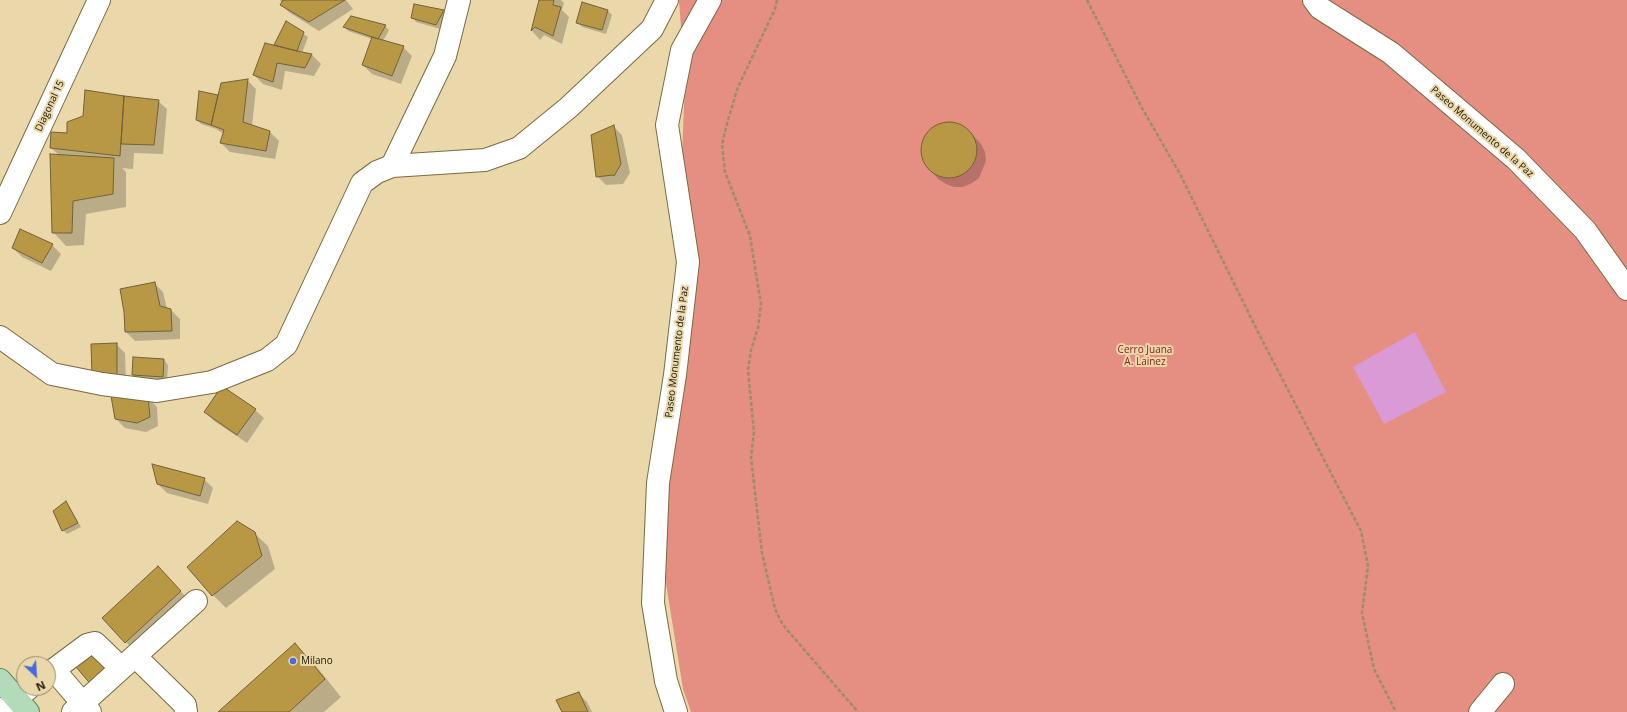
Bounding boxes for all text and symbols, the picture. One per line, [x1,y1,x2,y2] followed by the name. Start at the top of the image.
[33,79,67,133] street label: Diagonal 15
[1428,84,1536,180] street label: Paseo Monumento de la Paz
[663,286,691,418] street label: Paseo Monumento de la Paz
[1118,344,1172,368] park label: Cerro Juana A. Lainez
[301,655,333,667] place label: Milano
[16,656,56,696] north arrow
[288,656,298,666] marker: Milano
[34,678,48,695] text: N

